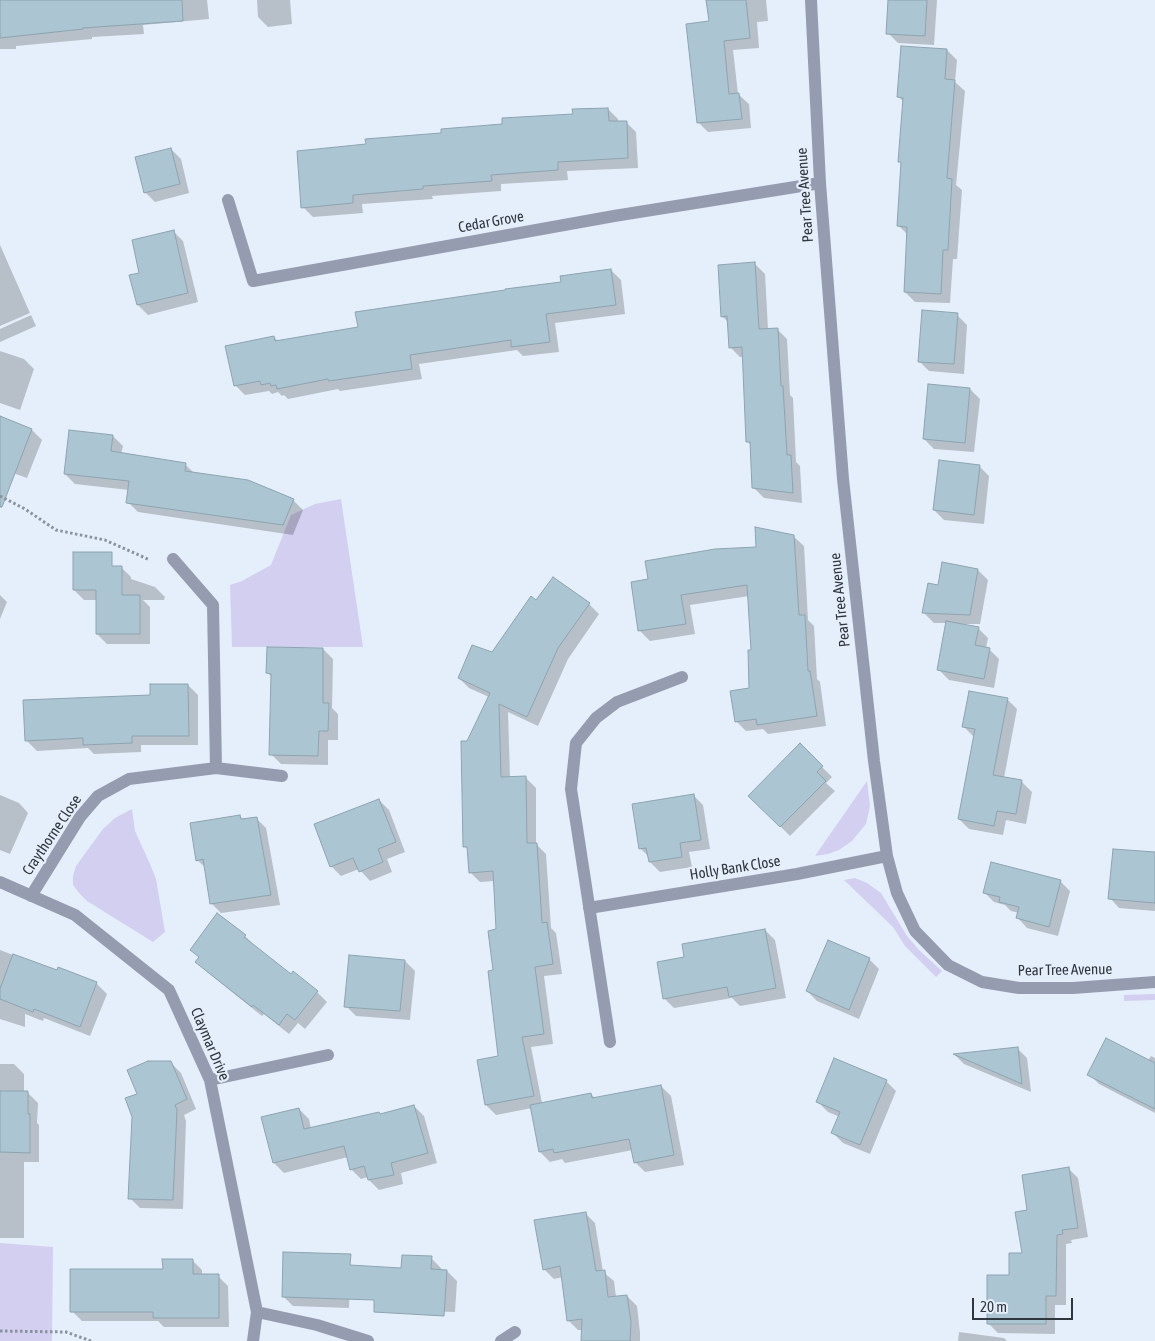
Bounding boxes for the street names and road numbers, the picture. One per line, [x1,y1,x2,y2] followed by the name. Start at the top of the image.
[793,147,817,243] street label: Pear Tree Avenue
[457,207,525,237] street label: Cedar Grove
[826,552,854,648] street label: Pear Tree Avenue
[19,791,85,879] street label: Craythorne Close
[688,852,782,884] street label: Holly Bank Close
[1018,960,1112,980] street label: Pear Tree Avenue
[187,1005,233,1083] street label: Claymar Drive

